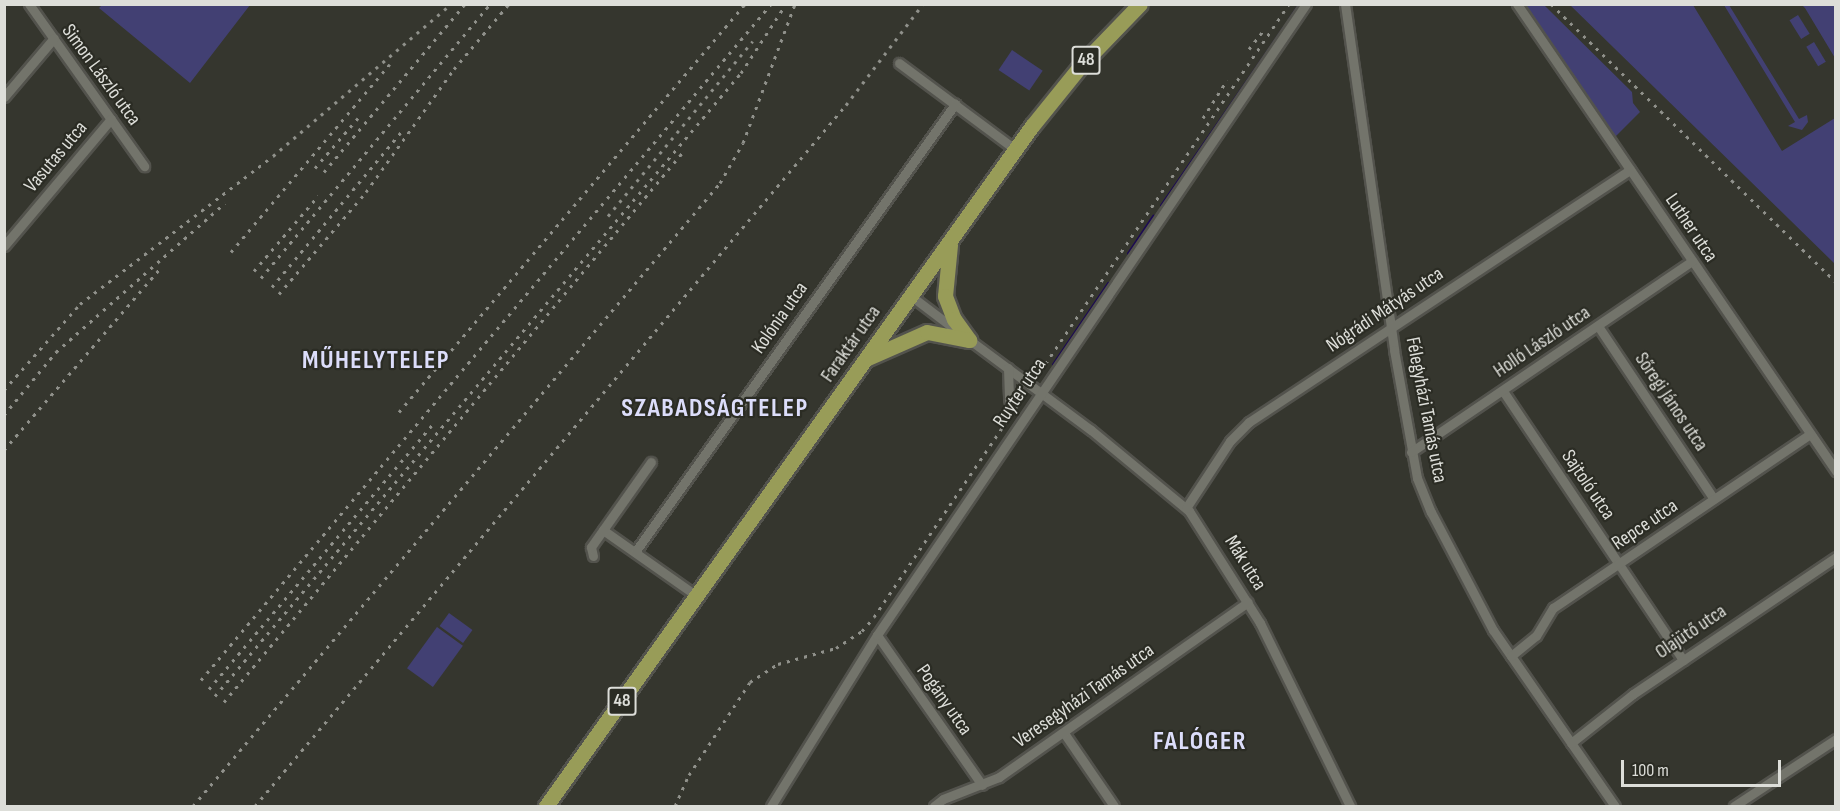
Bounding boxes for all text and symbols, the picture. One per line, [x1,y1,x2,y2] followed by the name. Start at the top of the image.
[56,20,146,130] street label: Simon László utca
[1071,45,1101,75] road number: 48
[19,117,93,197] street label: Vasutas utca
[1659,189,1723,267] street label: Luther utca
[1322,262,1448,358] street label: Nógrádi Mátyás utca
[747,278,813,358] street label: Kolónia utca
[816,301,886,387] street label: Faraktár utca
[1489,301,1595,383] street label: Holló László utca
[1400,335,1452,485] street label: Félegyházi Tamás utca
[302,345,450,377] district label: MŰHELYTELEP
[1629,348,1713,456] street label: Sőregi János utca
[988,354,1052,432] street label: Ruyter utca
[621,393,809,425] district label: SZABADSÁGTELEP
[1556,446,1620,524] street label: Sajtoló utca
[1608,494,1682,556] street label: Repce utca
[1219,531,1271,595] street label: Mák utca
[1651,600,1731,664] street label: Olajütő utca
[1009,639,1159,753] street label: Veresegyházi Tamás utca
[911,660,977,740] street label: Pogány utca
[607,686,637,716] road number: 48
[1153,726,1247,758] district label: FALÓGER
[1624,748,1784,786] scale bar
[1632,760,1669,781] text: 100 m

